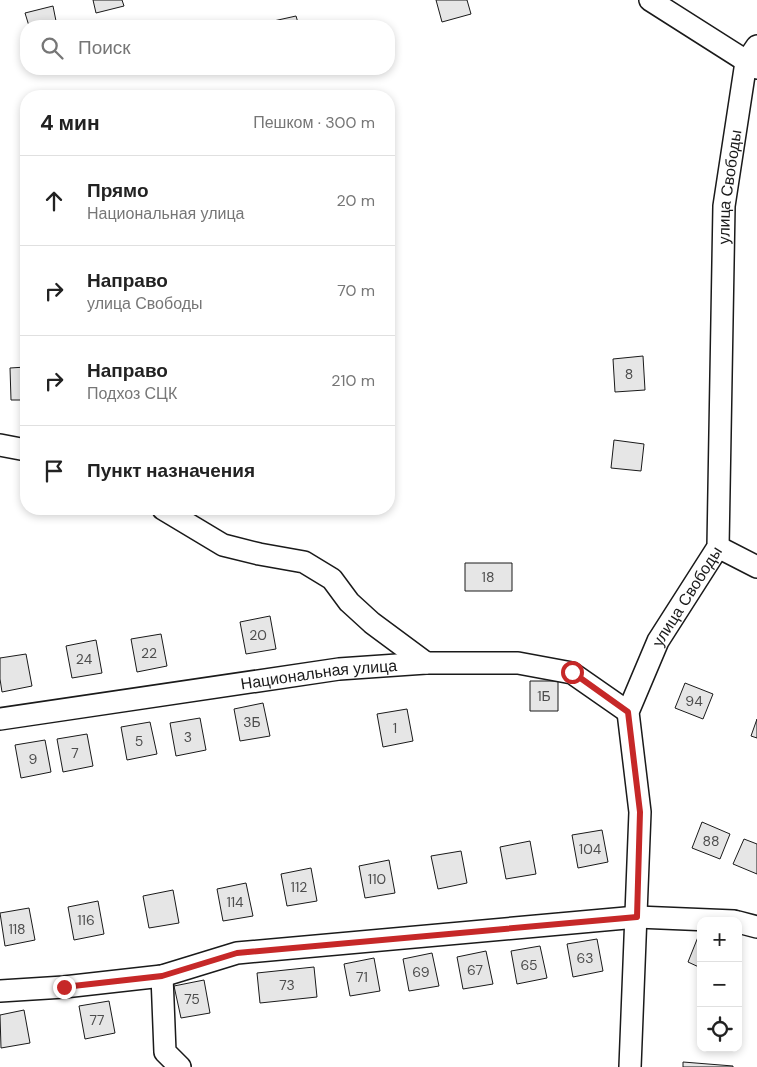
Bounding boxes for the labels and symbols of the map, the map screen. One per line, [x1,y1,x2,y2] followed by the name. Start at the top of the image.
[713,128,747,245] street label: улица Свободы
[625,365,633,383] house number: 8
[647,542,727,650] street label: улица Свободы
[482,568,494,586] house number: 18
[249,626,267,644] house number: 20
[141,644,157,662] house number: 22
[76,650,93,668] house number: 24
[239,655,398,694] street label: Национальная улица
[561,661,584,684] route start
[537,687,551,705] house number: 1Б
[685,692,703,710] house number: 94
[243,713,261,731] house number: 3Б
[393,719,397,737] house number: 1
[184,728,192,746] house number: 3
[135,732,143,750] house number: 5
[71,744,79,762] house number: 7
[29,750,38,768] house number: 9
[702,832,720,850] house number: 88
[579,840,602,858] house number: 104
[368,870,386,888] house number: 110
[291,878,307,896] house number: 112
[226,893,244,911] house number: 114
[77,911,95,929] house number: 116
[8,920,26,938] house number: 118
[576,949,594,967] house number: 63
[520,956,538,974] house number: 65
[467,961,483,979] house number: 67
[412,963,430,981] house number: 69
[356,968,368,986] house number: 71
[53,976,76,999] route end
[279,976,295,994] house number: 73
[184,990,200,1008] house number: 75
[90,1011,104,1029] house number: 77

